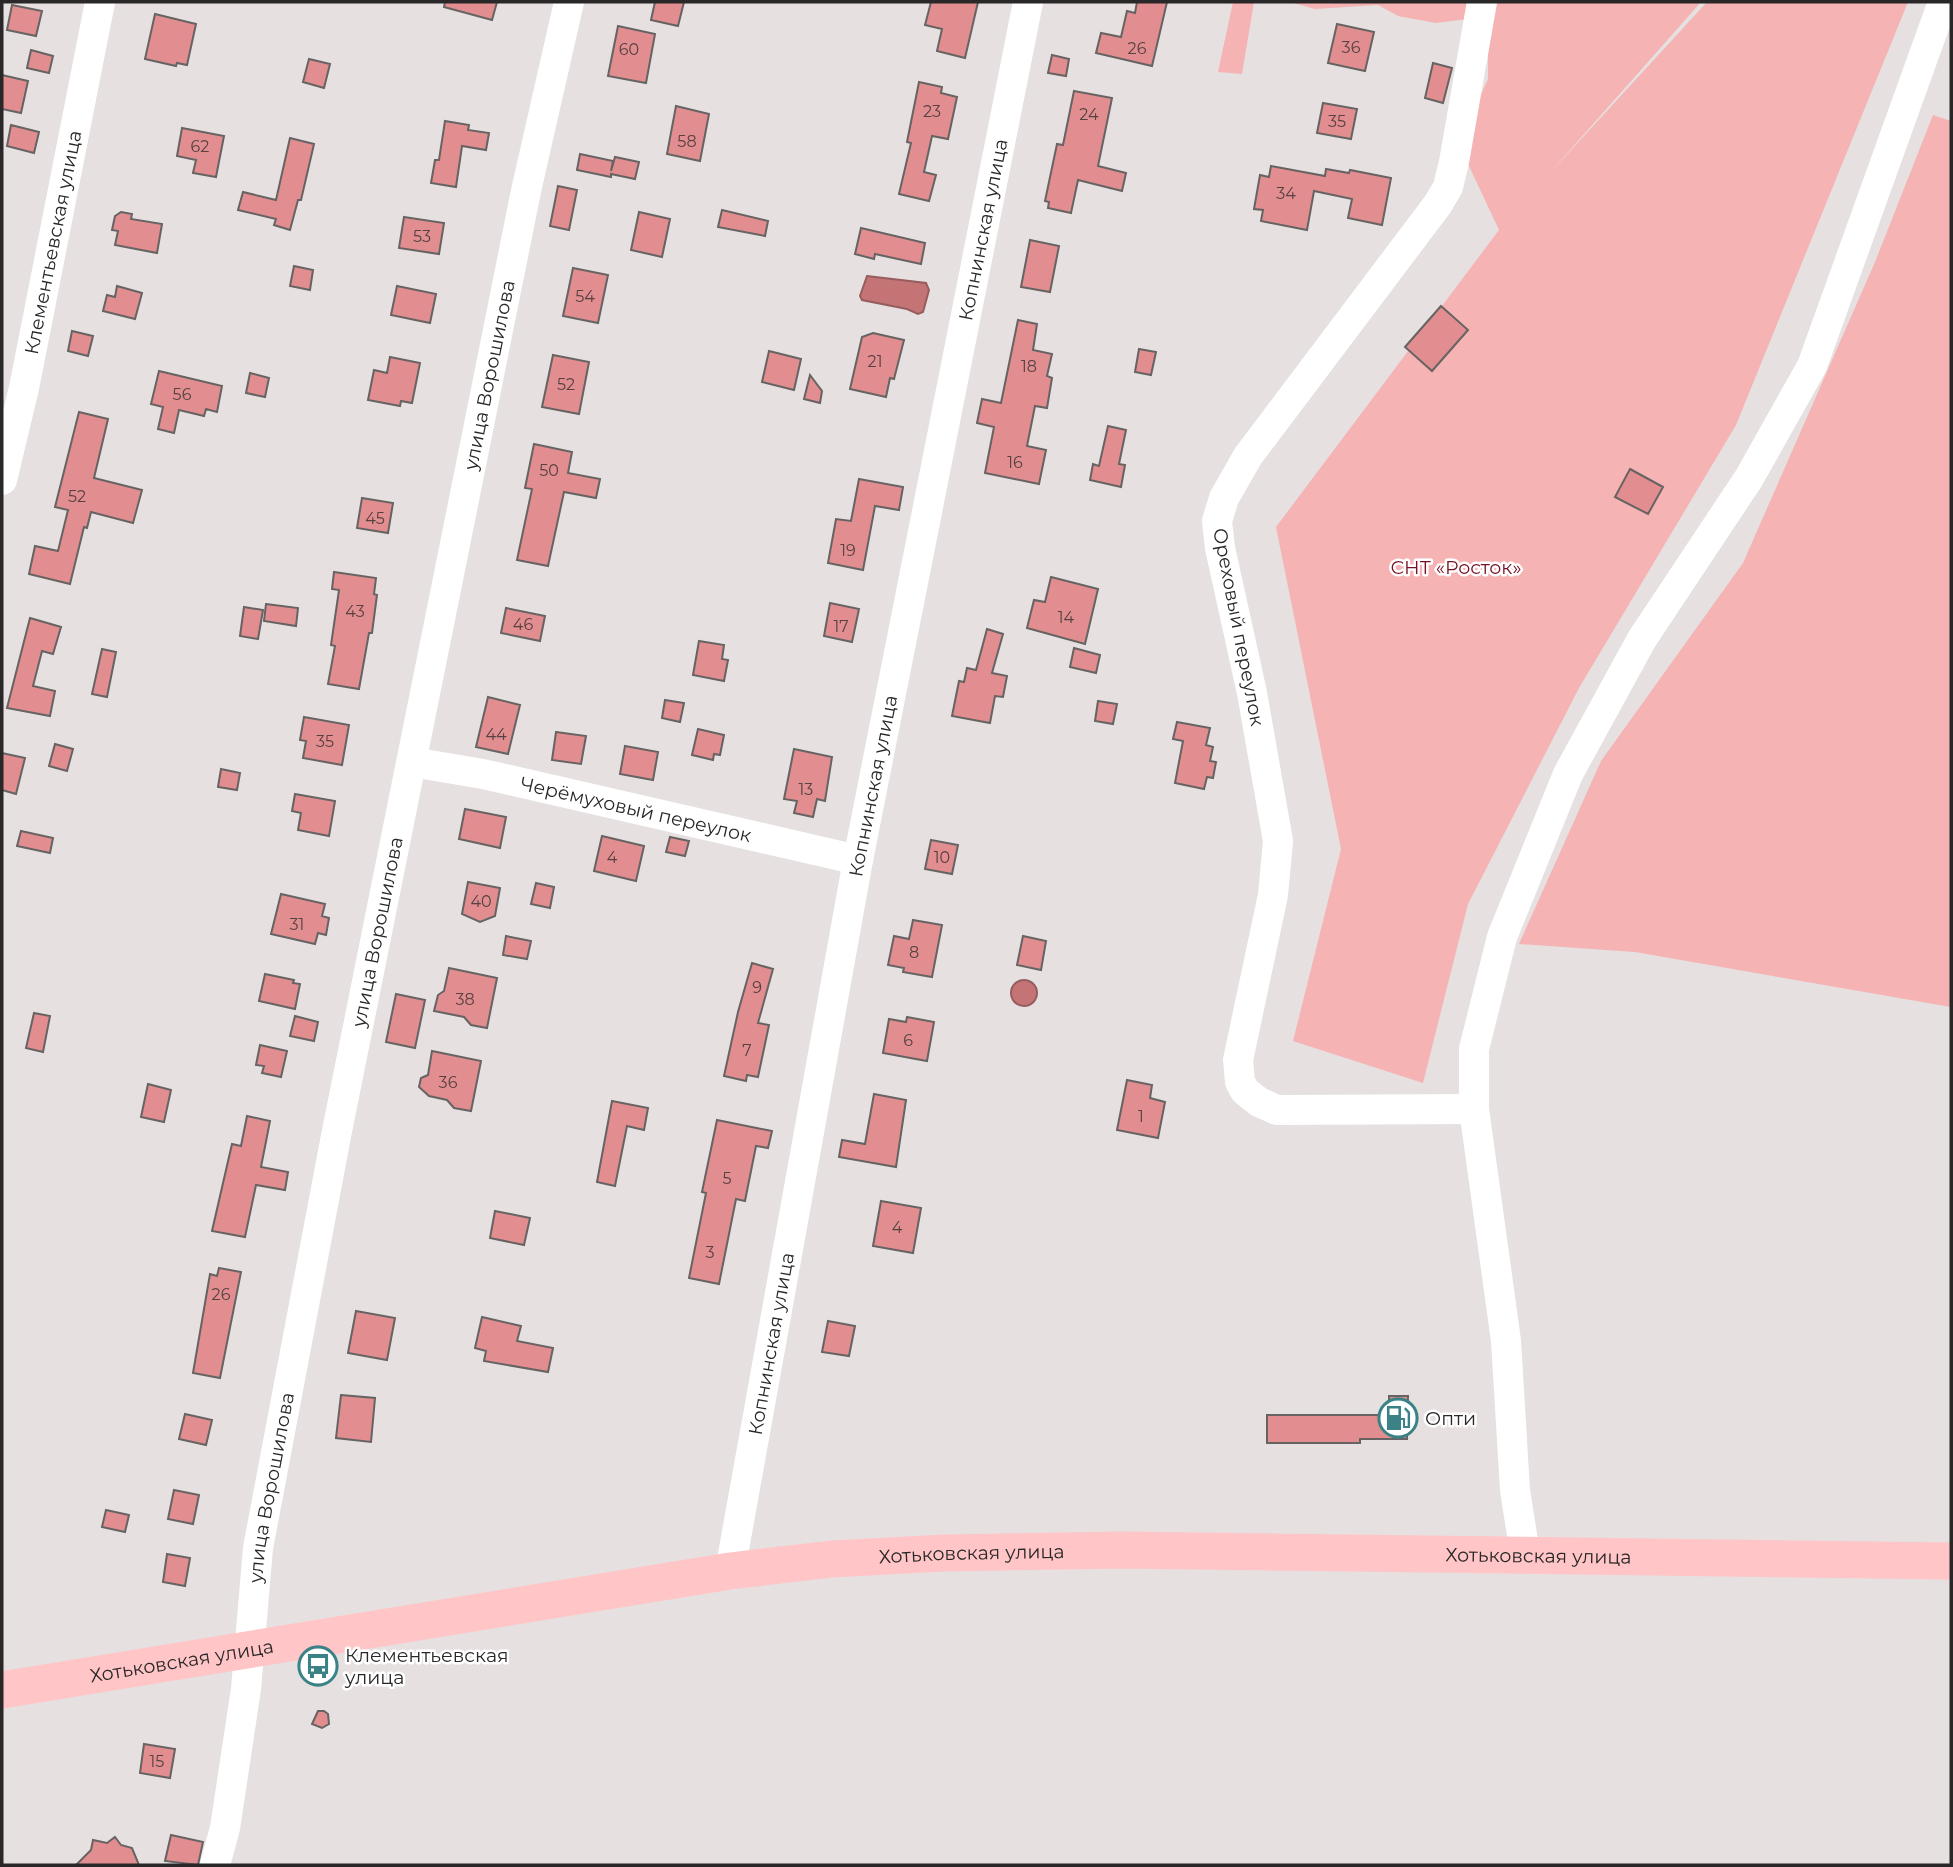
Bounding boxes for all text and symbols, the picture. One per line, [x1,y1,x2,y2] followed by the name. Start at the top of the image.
[1342,38,1361,57] house number: 36
[1128,39,1147,58] house number: 26
[619,40,639,59] house number: 60
[923,102,941,121] house number: 23
[1079,105,1099,124] house number: 24
[1328,112,1346,131] house number: 35
[20,128,86,357] street label: Клементьевская улица
[677,132,697,151] house number: 58
[191,137,209,156] house number: 62
[954,137,1013,323] street label: Копнинская улица
[1276,184,1296,203] house number: 34
[413,227,431,246] house number: 53
[459,278,520,473] street label: улица Ворошилова
[575,287,595,306] house number: 54
[868,352,882,371] house number: 21
[1021,357,1037,376] house number: 18
[557,375,575,394] house number: 52
[173,385,192,404] house number: 56
[1007,453,1023,472] house number: 16
[539,461,559,480] house number: 50
[68,487,86,506] house number: 52
[365,509,385,528] house number: 45
[1208,526,1269,728] street label: Ореховый переулок
[840,541,856,560] house number: 19
[1391,556,1521,579] park label: СНТ «Росток»
[345,602,365,621] house number: 43
[1058,608,1075,627] house number: 14
[513,615,533,634] house number: 46
[833,617,849,636] house number: 17
[844,693,902,879] street label: Копнинская улица
[485,725,507,744] house number: 44
[316,732,334,751] house number: 35
[518,772,754,847] street label: Черёмуховый переулок
[799,780,813,799] house number: 13
[347,835,408,1030] street label: улица Ворошилова
[607,848,618,867] house number: 4
[934,848,950,867] house number: 10
[470,892,492,911] house number: 40
[290,915,304,934] house number: 31
[909,943,919,962] house number: 8
[752,978,762,997] house number: 9
[455,990,475,1009] house number: 38
[903,1031,913,1050] house number: 6
[742,1041,752,1060] house number: 7
[439,1073,458,1092] house number: 36
[1138,1107,1144,1126] house number: 1
[722,1169,732,1188] house number: 5
[892,1218,903,1237] house number: 4
[705,1243,715,1262] house number: 3
[744,1251,799,1437] street label: Копнинская улица
[212,1285,231,1304] house number: 26
[244,1390,299,1585] street label: улица Ворошилова
[1377,1397,1419,1439] fuel station icon: Опти
[1425,1407,1476,1430] place label: Опти
[878,1540,1065,1568] street label: Хотьковская улица
[1445,1543,1632,1569] street label: Хотьковская улица
[88,1635,275,1687] street label: Хотьковская улица
[344,1644,509,1689] place label: Клементьевская улица
[297,1645,339,1687] bus stop icon: Клементьевская улица
[150,1752,164,1771] house number: 15

